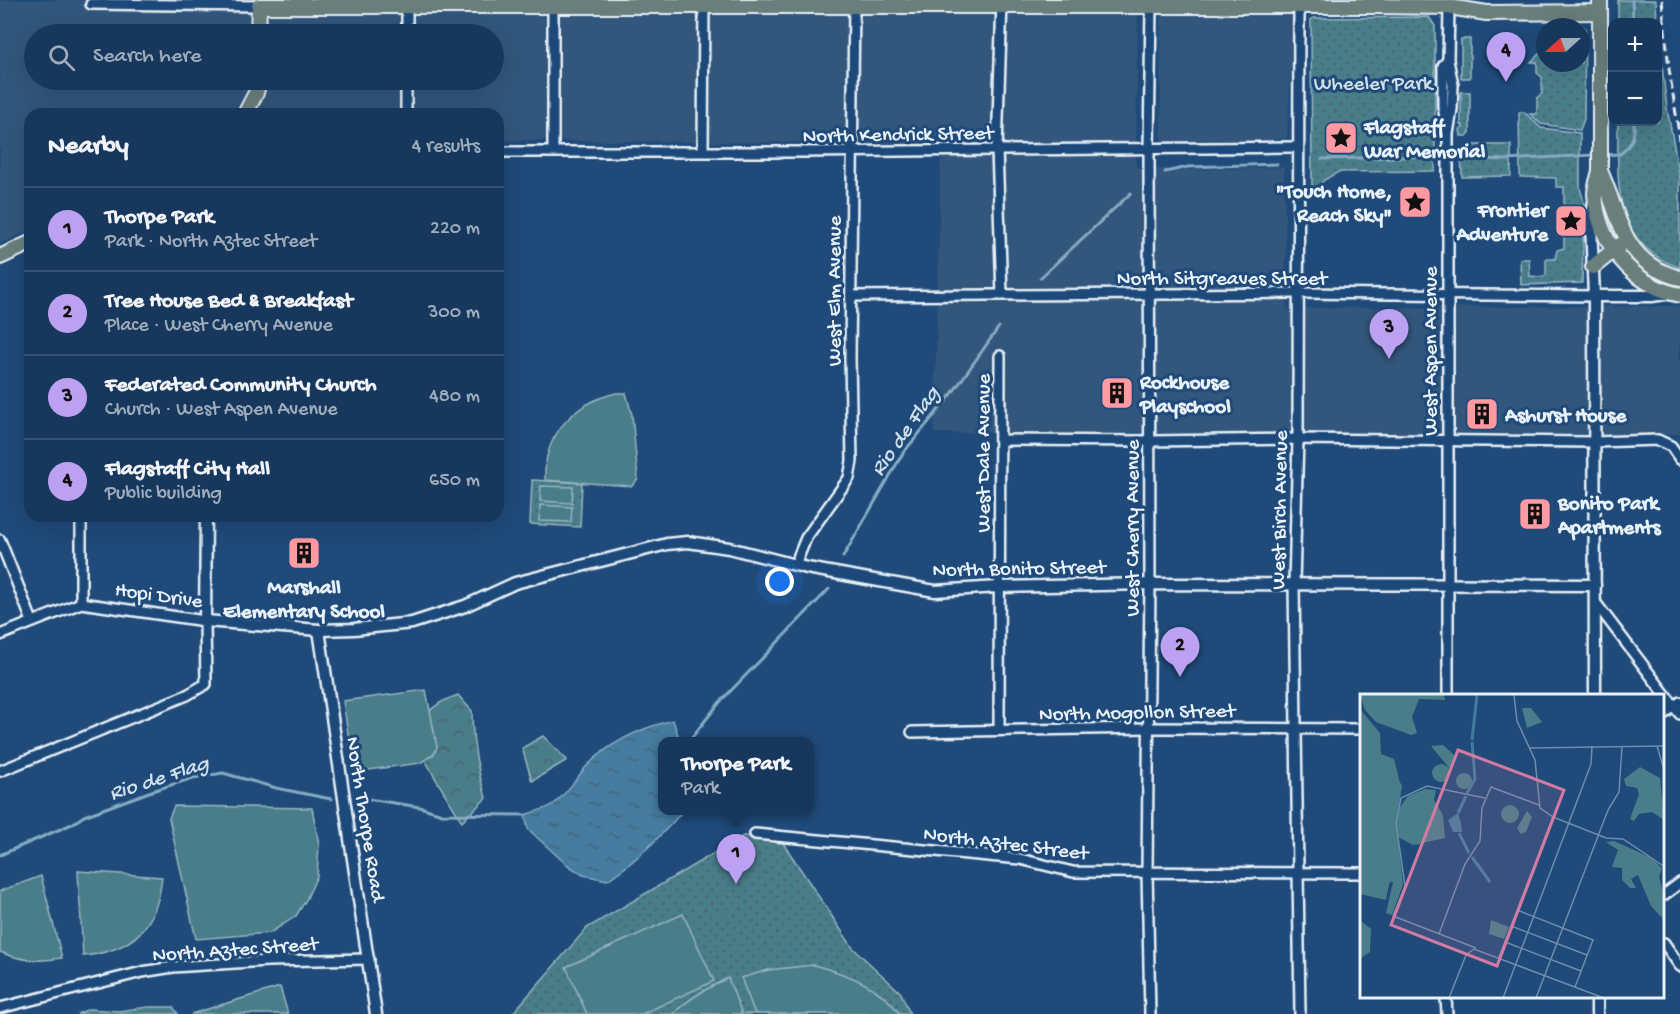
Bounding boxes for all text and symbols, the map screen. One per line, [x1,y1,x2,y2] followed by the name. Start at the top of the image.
[1536,18,1590,72] north arrow
[1608,18,1662,126] map controls
[1608,18,1662,72] button: +
[24,24,504,90] search box
[1486,32,1526,82] pin: 4
[45,41,78,74] icon: search
[93,44,201,70] text: Search here
[1608,72,1662,126] button: −
[1314,73,1435,98] park label: Wheeler Park
[1363,117,1486,166] place label: Flagstaff War Memorial
[1323,120,1359,156] place icon: Flagstaff War Memorial
[802,122,996,151] street label: North Kendrick Street
[48,132,129,163] text: Nearby
[412,136,480,159] text: 4 results
[1276,181,1392,230] place label: "Touch Home, Reach Sky"
[1397,184,1433,220] place icon: "Touch Home, Reach Sky"
[1456,200,1551,249] place label: Frontier Adventure
[1553,203,1589,239] place icon: Frontier Adventure
[105,205,214,231] text: Thorpe Park
[824,214,849,366] street label: West Elm Avenue
[63,218,72,241] text: 1
[430,218,480,241] text: 220 m
[105,231,317,254] text: Park · North Aztec Street
[1420,265,1445,436] street label: West Aspen Avenue
[1117,268,1330,293] street label: North Sitgreaves Street
[105,289,353,315] text: Tree House Bed & Breakfast
[63,302,72,325] text: 2
[428,302,480,325] text: 300 m
[1370,310,1408,359] pin: 3
[105,315,333,338] text: Place · West Cherry Avenue
[973,372,998,532] street label: West Dale Avenue
[1139,372,1231,421] place label: Rockhouse Playschool
[105,373,377,399] text: Federated Community Church
[1099,375,1135,411] building icon: Rockhouse Playschool
[866,381,947,482] water label: Rio de Flag
[62,386,73,409] text: 3
[429,386,480,409] text: 480 m
[1464,396,1500,432] building icon: Ashurst House
[105,399,338,422] text: Church · West Aspen Avenue
[1504,405,1627,430] place label: Ashurst House
[1268,429,1295,590] street label: West Birch Avenue
[1122,438,1147,616] street label: West Cherry Avenue
[105,457,270,483] text: Flagstaff City Hall
[63,470,72,493] text: 4
[429,470,480,493] text: 650 m
[105,483,222,506] text: Public building
[1557,493,1662,542] place label: Bonito Park Apartments
[1517,496,1553,532] building icon: Bonito Park Apartments
[286,535,322,571] building icon: Marshall Elementary School
[932,556,1108,585] street label: North Bonito Street
[765,567,794,596] your location
[223,577,385,626] place label: Marshall Elementary School
[113,579,205,616] street label: Hopi Drive
[1160,628,1200,677] pin: 2
[1360,694,1665,999] inset map
[1039,700,1238,729] street label: North Mogollon Street
[338,735,389,905] street label: North Thorpe Road
[658,737,814,815] popup
[106,751,214,808] water label: Rio de Flag
[682,752,790,778] text: Thorpe Park
[682,778,720,801] text: Park
[922,823,1092,868] street label: North Aztec Street
[716,834,756,884] pin: 1
[152,933,321,970] street label: North Aztec Street

